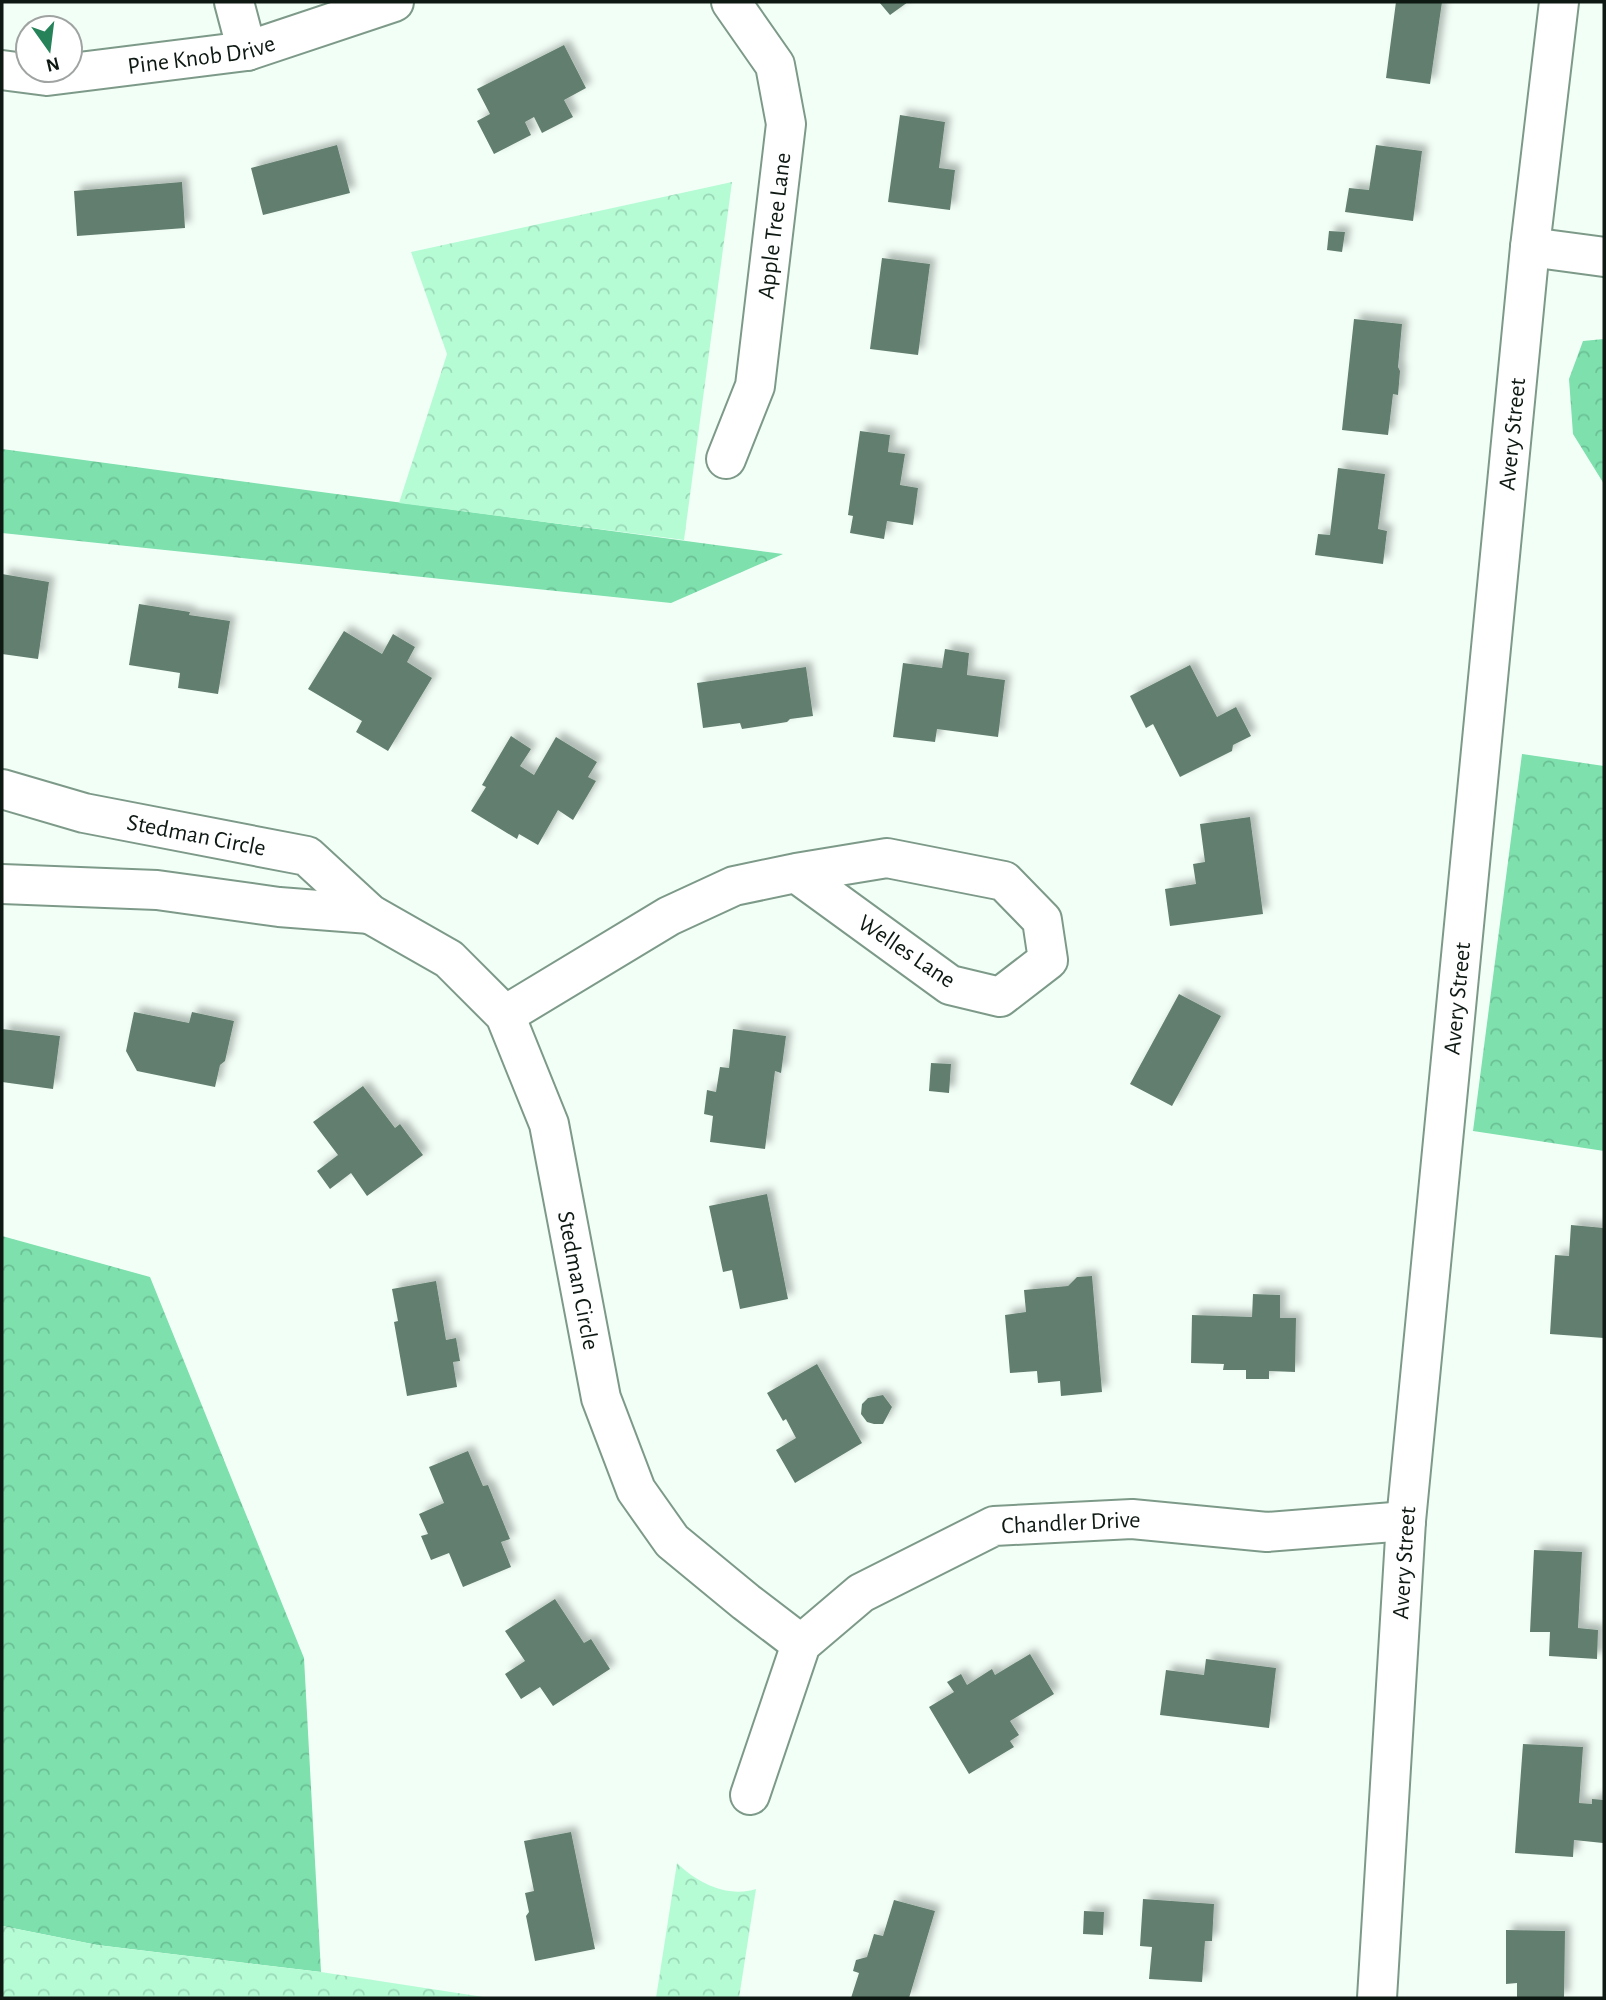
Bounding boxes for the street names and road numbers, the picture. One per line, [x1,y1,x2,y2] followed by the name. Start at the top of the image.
[126,32,278,79] street label: Pine Knob Drive
[754,151,796,300] street label: Apple Tree Lane
[1495,376,1530,492] street label: Avery Street
[125,811,268,861] street label: Stedman Circle
[854,911,959,993] street label: Welles Lane
[1440,941,1475,1056] street label: Avery Street
[553,1209,603,1352] street label: Stedman Circle
[1389,1505,1420,1620] street label: Avery Street
[1001,1508,1141,1539] street label: Chandler Drive

